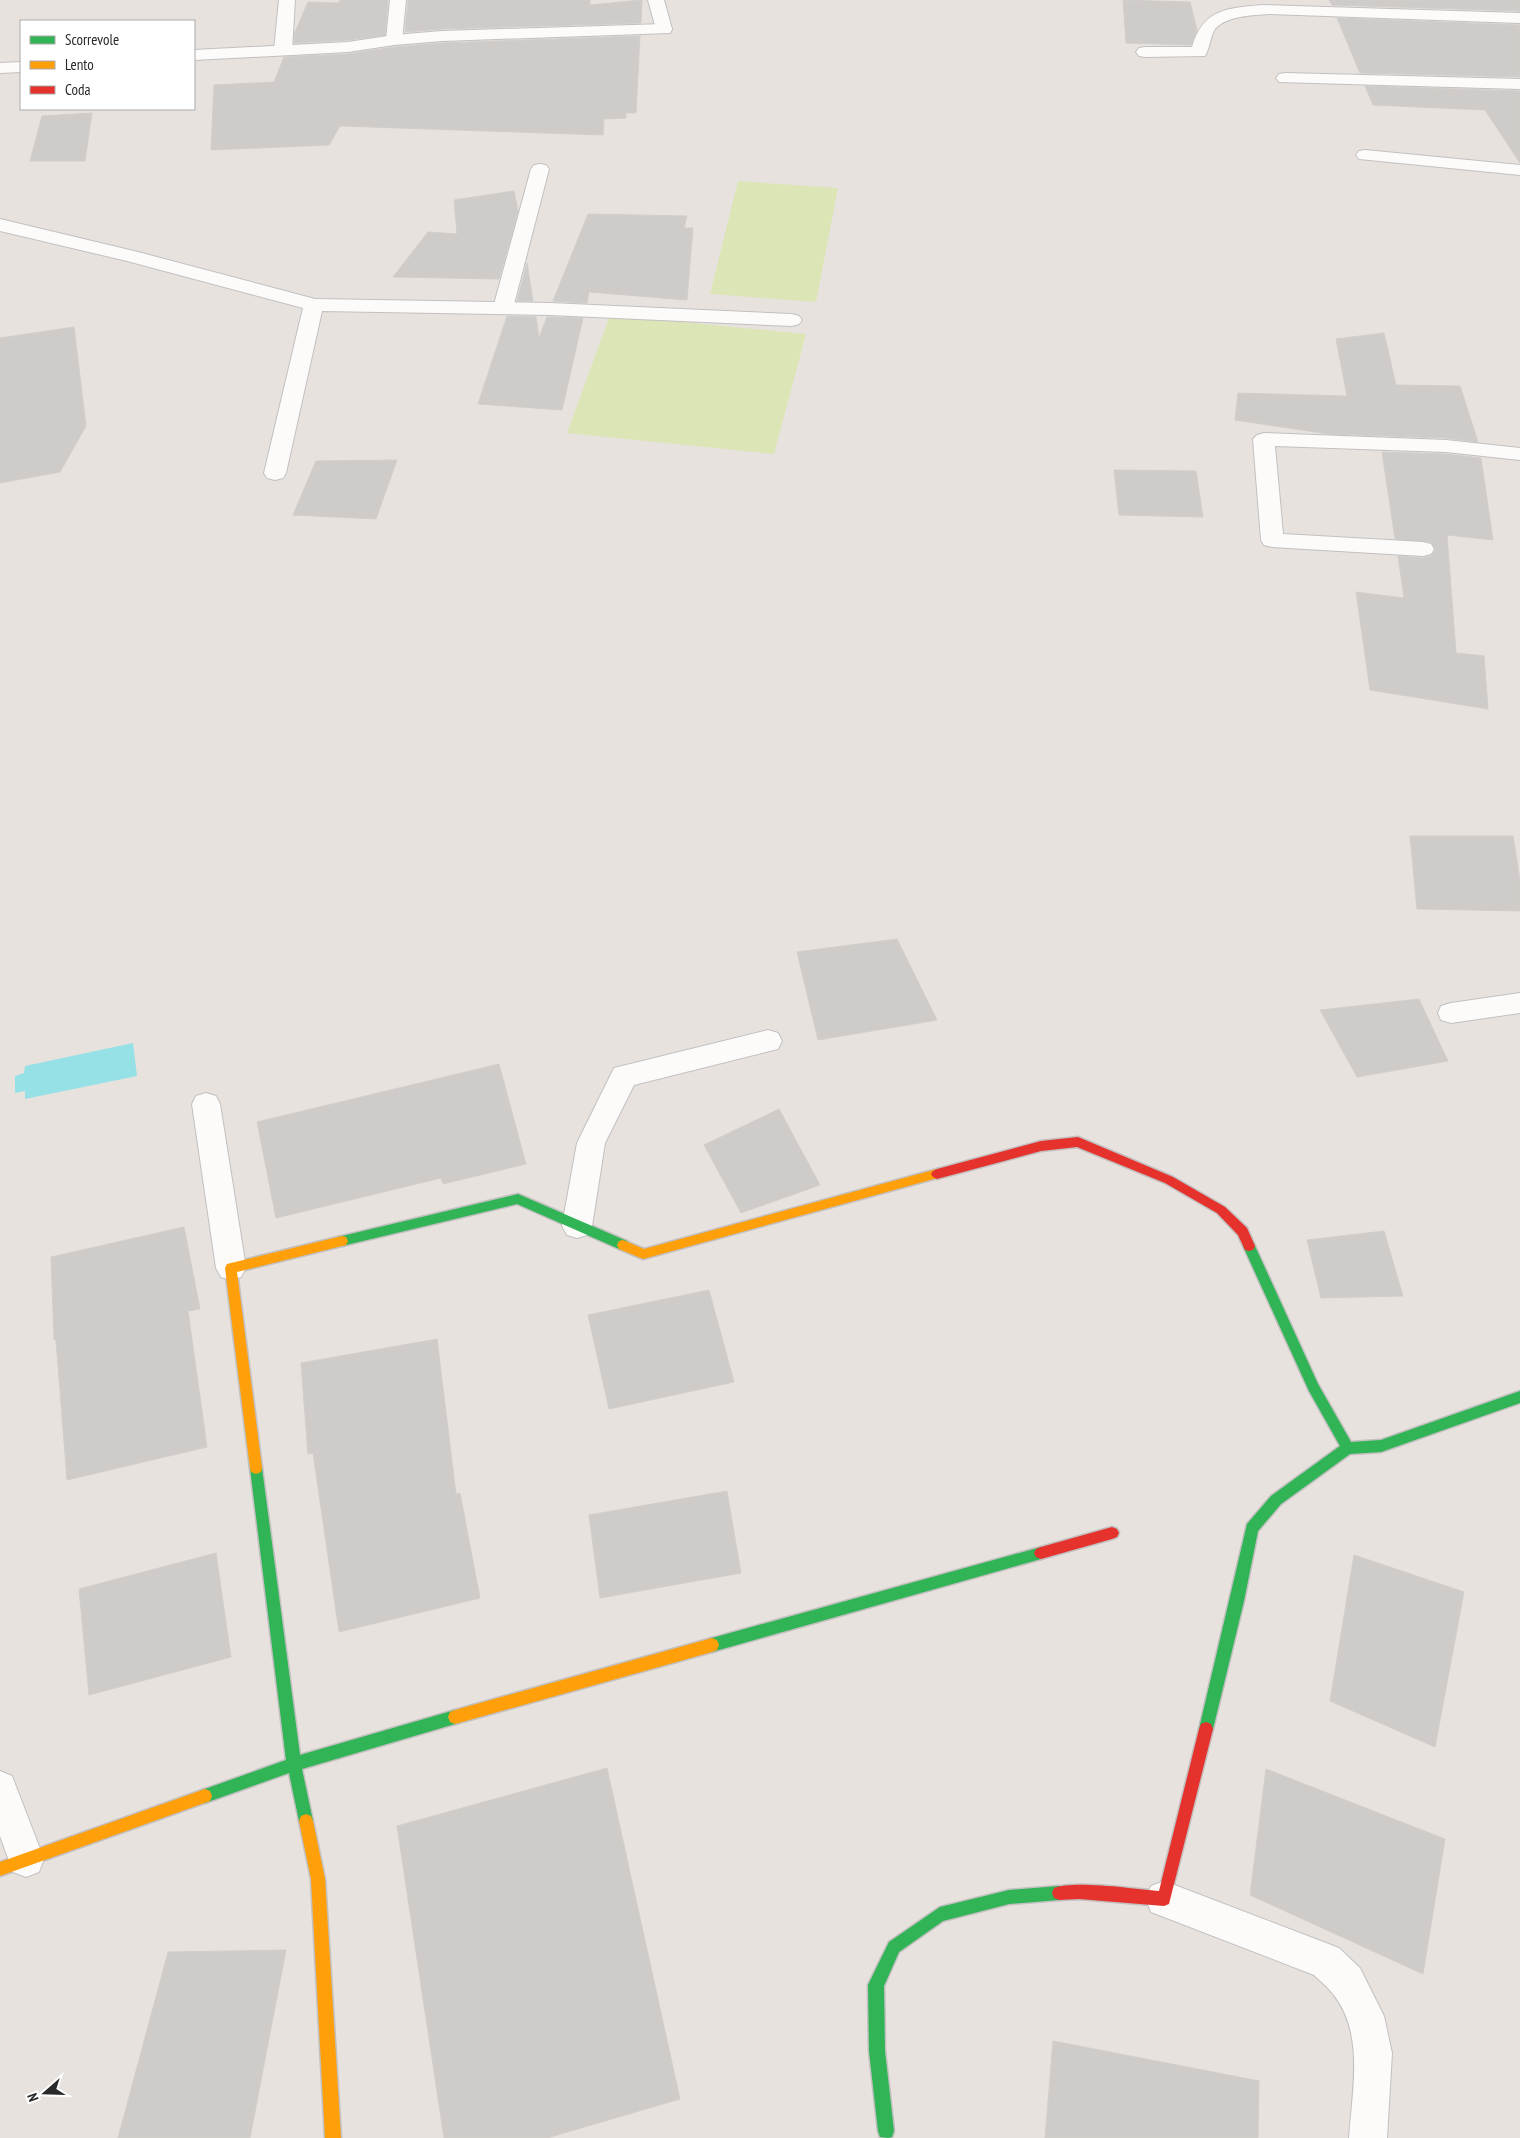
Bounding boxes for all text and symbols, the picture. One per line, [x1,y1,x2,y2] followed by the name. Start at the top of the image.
[20,20,195,110] legend
[65,30,119,49] text: Scorrevole
[65,55,94,74] text: Lento
[65,80,90,99] text: Coda
[20,2068,70,2118] north arrow
[23,2091,43,2104] text: N

